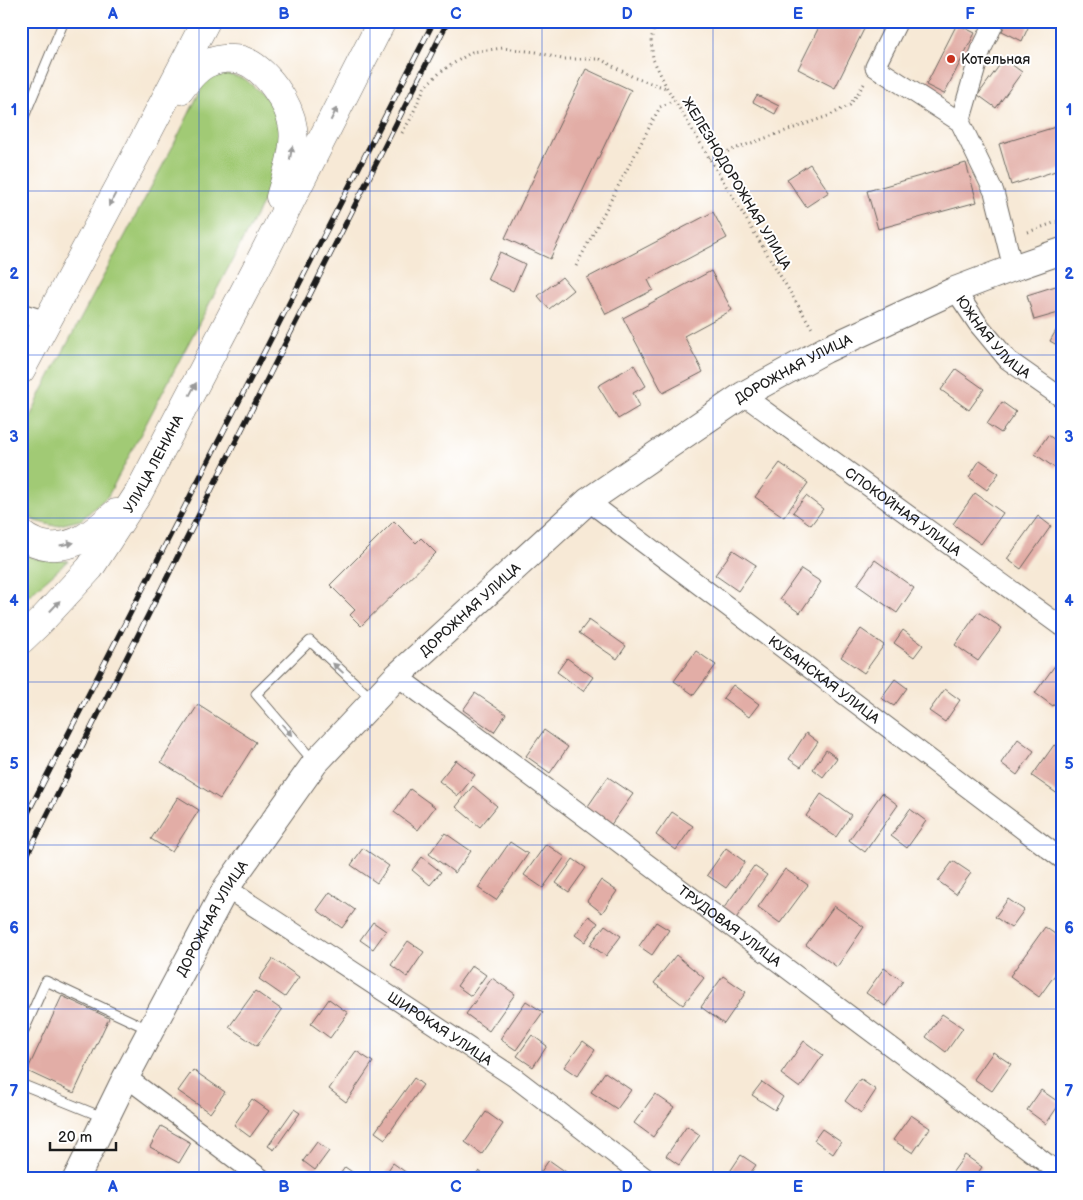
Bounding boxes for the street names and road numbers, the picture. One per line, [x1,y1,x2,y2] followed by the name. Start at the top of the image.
[678,94,795,273] street label: ЖЕЛЕЗНОДОРОЖНАЯ УЛИЦА
[952,292,1034,383] street label: ЮЖНАЯ УЛИЦА
[731,331,855,407] street label: ДОРОЖНАЯ УЛИЦА
[120,411,187,516] street label: УЛИЦА ЛЕНИНА
[841,464,965,560] street label: СПОКОЙНАЯ УЛИЦА
[416,559,524,660] street label: ДОРОЖНАЯ УЛИЦА
[765,632,883,728] street label: КУБАНСКАЯ УЛИЦА
[173,857,252,979] street label: ДОРОЖНАЯ УЛИЦА
[675,882,785,971] street label: ТРУДОВАЯ УЛИЦА
[384,988,496,1070] street label: ШИРОКАЯ УЛИЦА

